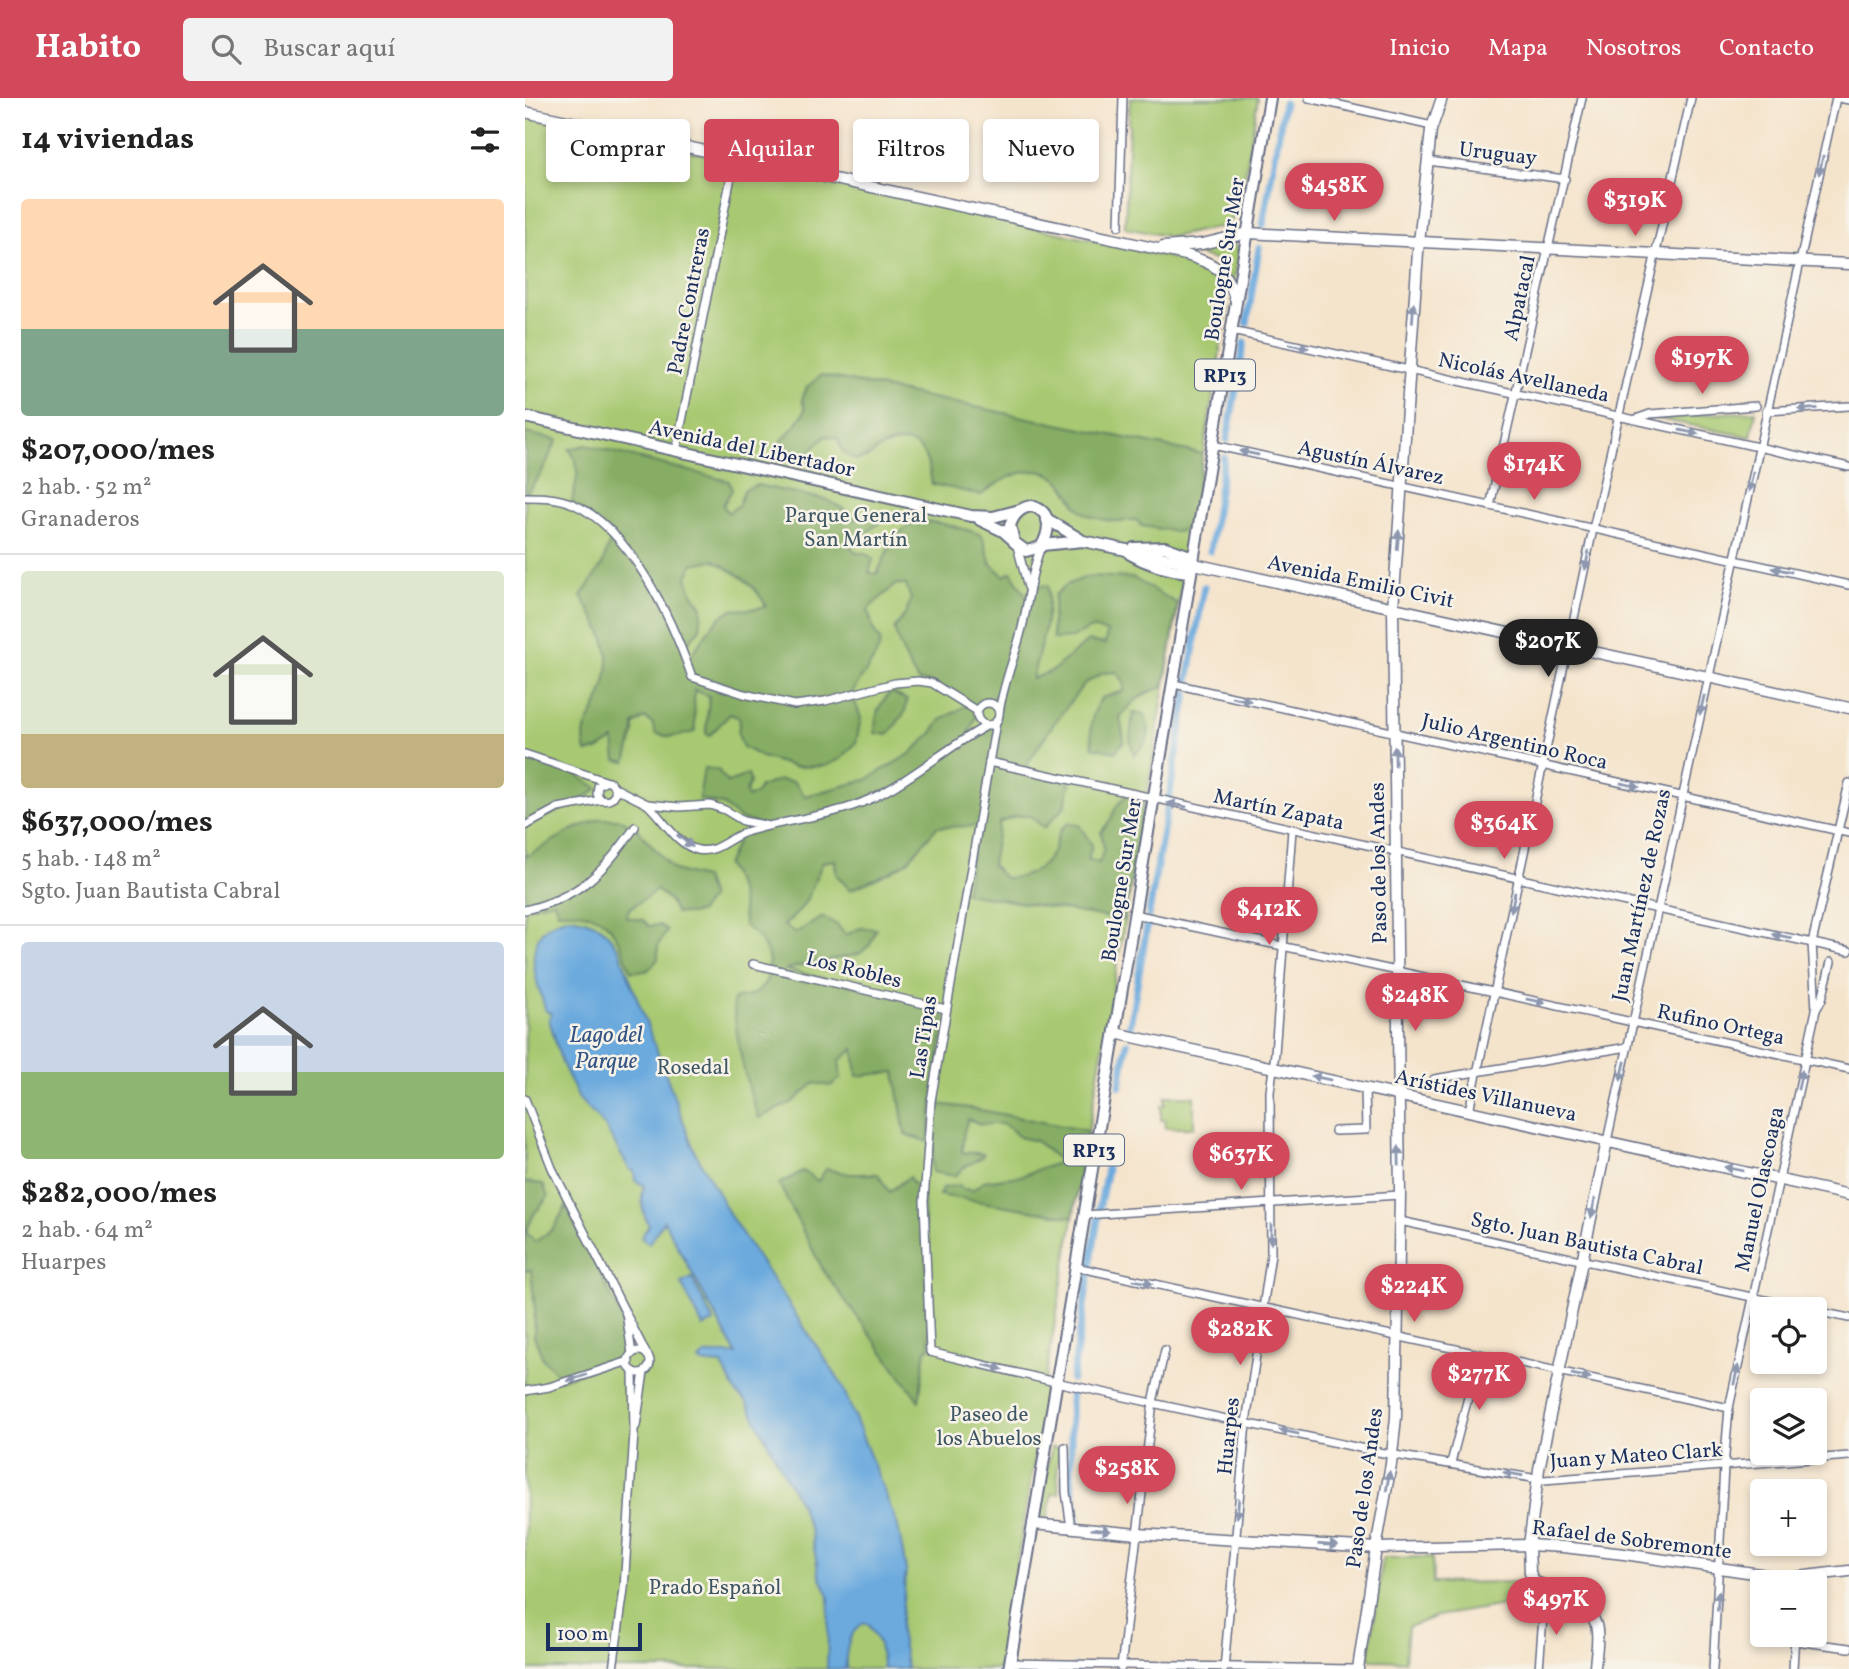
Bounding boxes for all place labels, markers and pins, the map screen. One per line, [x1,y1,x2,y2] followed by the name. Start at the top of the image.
[1285,164,1383,223] pin: $458K
[1586,178,1684,238] pin: $319K
[1653,336,1751,396] pin: $197K
[1485,442,1583,502] pin: $174K
[1499,620,1597,679] pin: $207K
[1455,802,1553,861] pin: $364K
[1220,888,1318,947] pin: $412K
[1366,974,1464,1033] pin: $248K
[1192,1132,1290,1192] pin: $637K
[1365,1264,1463,1324] pin: $224K
[1191,1308,1289,1367] pin: $282K
[1430,1352,1528,1412] pin: $277K
[1078,1446,1176,1506] pin: $258K
[1507,1578,1605,1637] pin: $497K

